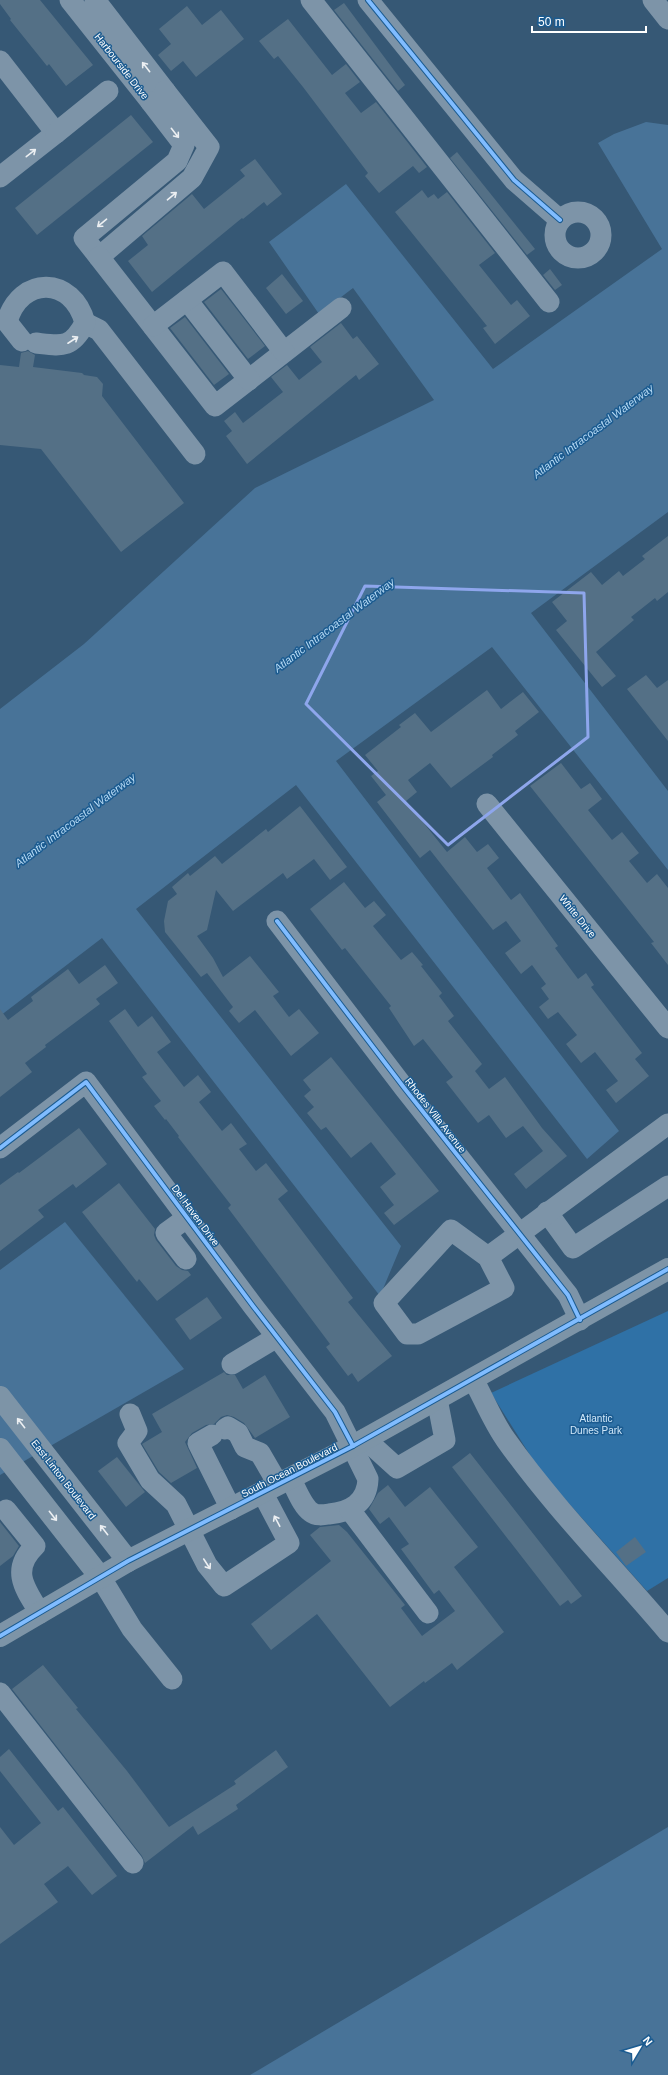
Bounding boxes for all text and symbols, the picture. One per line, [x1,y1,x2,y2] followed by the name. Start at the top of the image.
[532,8,646,34] scale bar
[538,15,565,29] text: 50 m
[92,31,151,102] street label: Harbourside Drive
[142,61,151,72] one-way arrow
[171,127,179,138] one-way arrow
[25,149,36,157] one-way arrow
[166,191,177,200] one-way arrow
[97,218,107,227] one-way arrow
[67,335,79,343] one-way arrow
[530,381,657,481] water label: Atlantic Intracoastal Waterway
[271,575,398,675] water label: Atlantic Intracoastal Waterway
[12,770,139,870] water label: Atlantic Intracoastal Waterway
[557,893,598,940] street label: White Drive
[403,1076,469,1155] street label: Rhodes Villa Avenue
[170,1183,222,1248] street label: Del Haven Drive
[570,1413,623,1436] park label: Atlantic Dunes Park
[16,1418,25,1429] one-way arrow
[29,1437,98,1521] street label: East Linton Boulevard
[239,1441,339,1499] street label: South Ocean Boulevard
[48,1511,57,1522] one-way arrow
[273,1515,280,1527] one-way arrow
[100,1525,108,1536] one-way arrow
[203,1558,211,1569] one-way arrow
[620,2027,660,2067] north arrow
[641,2034,655,2048] text: N

